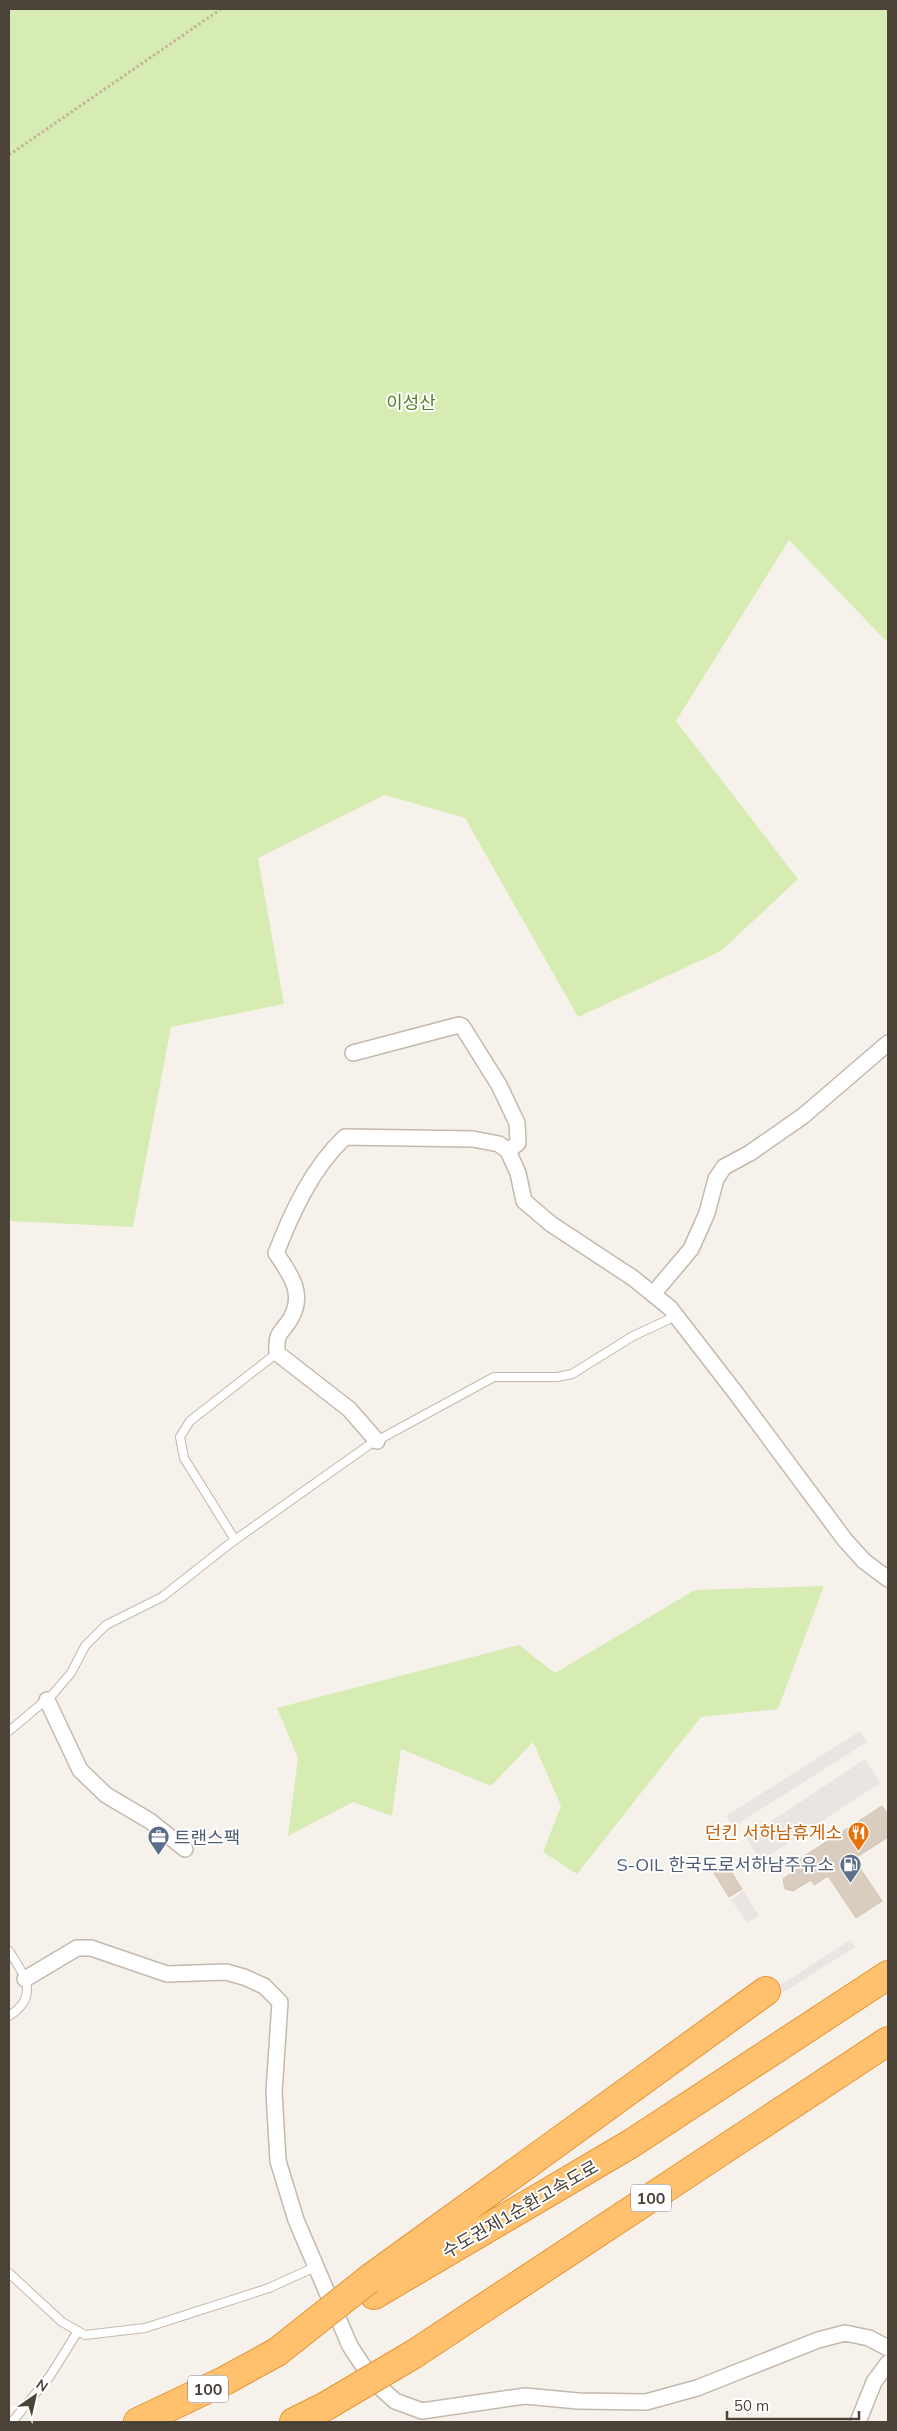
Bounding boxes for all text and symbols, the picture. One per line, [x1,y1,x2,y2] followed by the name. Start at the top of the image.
[386,391,436,414] park label: 이성산
[846,1820,870,1851] restaurant icon: 던킨 서하남휴게소
[705,1821,842,1844] place label: 던킨 서하남휴게소
[146,1825,170,1856] office icon: 트랜스팩
[174,1826,240,1849] place label: 트랜스팩
[838,1852,862,1883] fuel station icon: S-OIL 한국도로서하남주유소
[616,1853,834,1876] place label: S-OIL 한국도로서하남주유소
[438,2155,602,2263] street label: 수도권제1순환고속도로
[631,2184,671,2212] road number: 100
[10,2371,60,2421] north arrow
[33,2375,52,2396] text: N
[188,2376,228,2402] road number: 100
[727,2388,860,2420] scale bar
[734,2396,769,2415] text: 50 m

